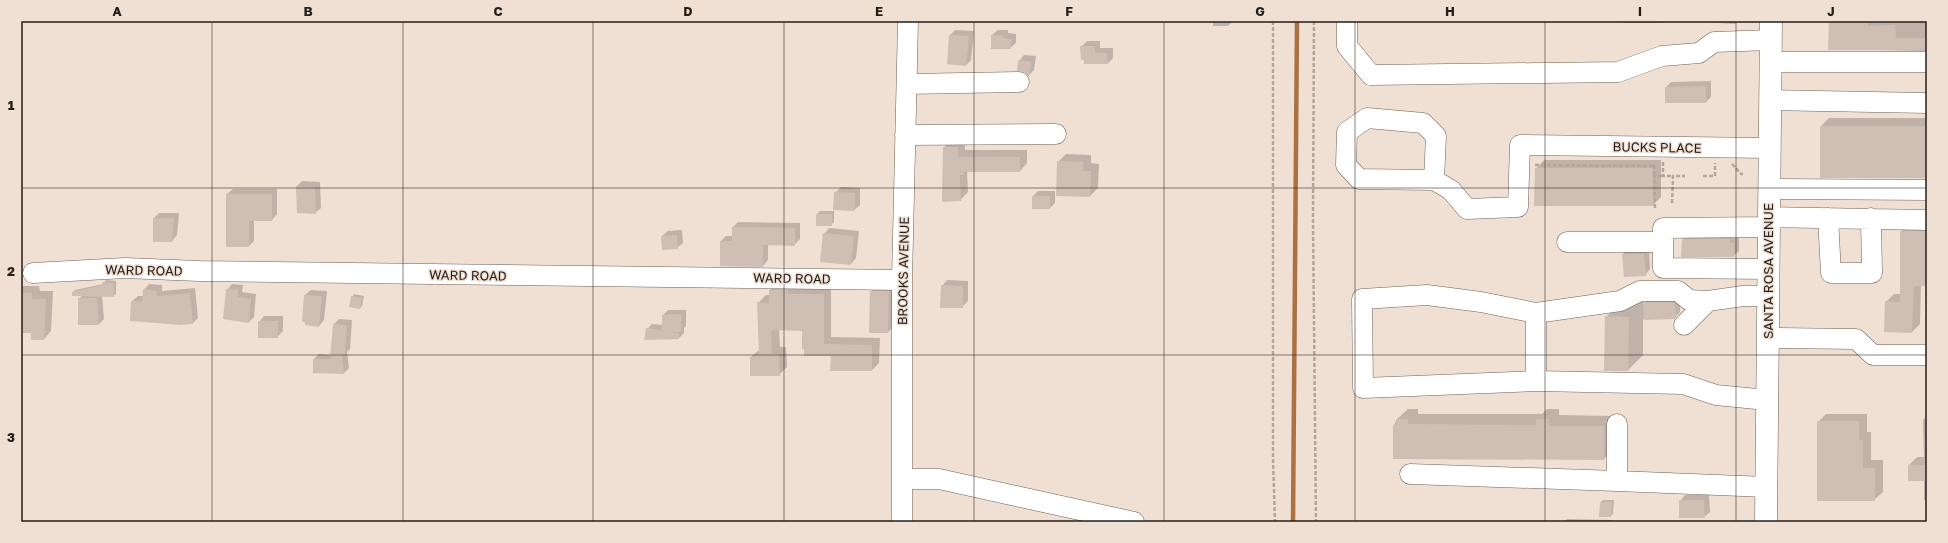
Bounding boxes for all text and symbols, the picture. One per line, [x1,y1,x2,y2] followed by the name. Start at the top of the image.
[112,3,122,19] text: A
[303,3,313,19] text: B
[493,3,503,19] text: C
[683,3,693,19] text: D
[875,3,883,19] text: E
[1065,3,1073,19] text: F
[1255,3,1265,19] text: G
[1445,3,1455,19] text: H
[1638,3,1642,19] text: I
[1827,3,1835,19] text: J
[8,97,15,113] text: 1
[1612,138,1702,156] street label: BUCKS PLACE
[1760,203,1776,339] street label: SANTA ROSA AVENUE
[894,217,912,325] street label: BROOKS AVENUE
[105,261,183,279] street label: WARD ROAD
[7,263,15,279] text: 2
[429,266,507,284] street label: WARD ROAD
[753,269,831,287] street label: WARD ROAD
[7,429,15,445] text: 3

